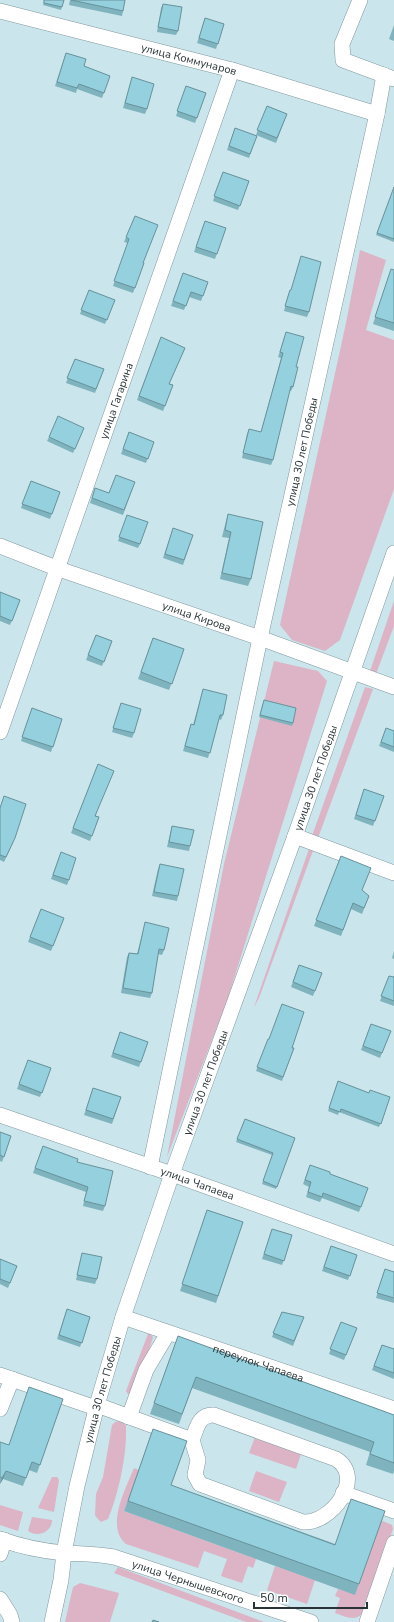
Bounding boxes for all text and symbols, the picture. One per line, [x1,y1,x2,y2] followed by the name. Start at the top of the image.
[139,40,239,79] street label: улица Коммунаров
[96,361,137,441] street label: улица Гагарина
[283,396,321,508] street label: улица 30 лет Победы
[160,598,233,636] street label: улица Кирова
[290,723,341,833] street label: улица 30 лет Победы
[180,1028,232,1137] street label: улица 30 лет Победы
[159,1164,236,1204] street label: улица Чапаева
[81,1334,125,1445] street label: улица 30 лет Победы
[211,1341,306,1386] street label: переулок Чапаева
[130,1556,246,1607] street label: улица Чернышевского
[254,1584,367,1610] scale bar
[260,1590,288,1606] text: 50 m

